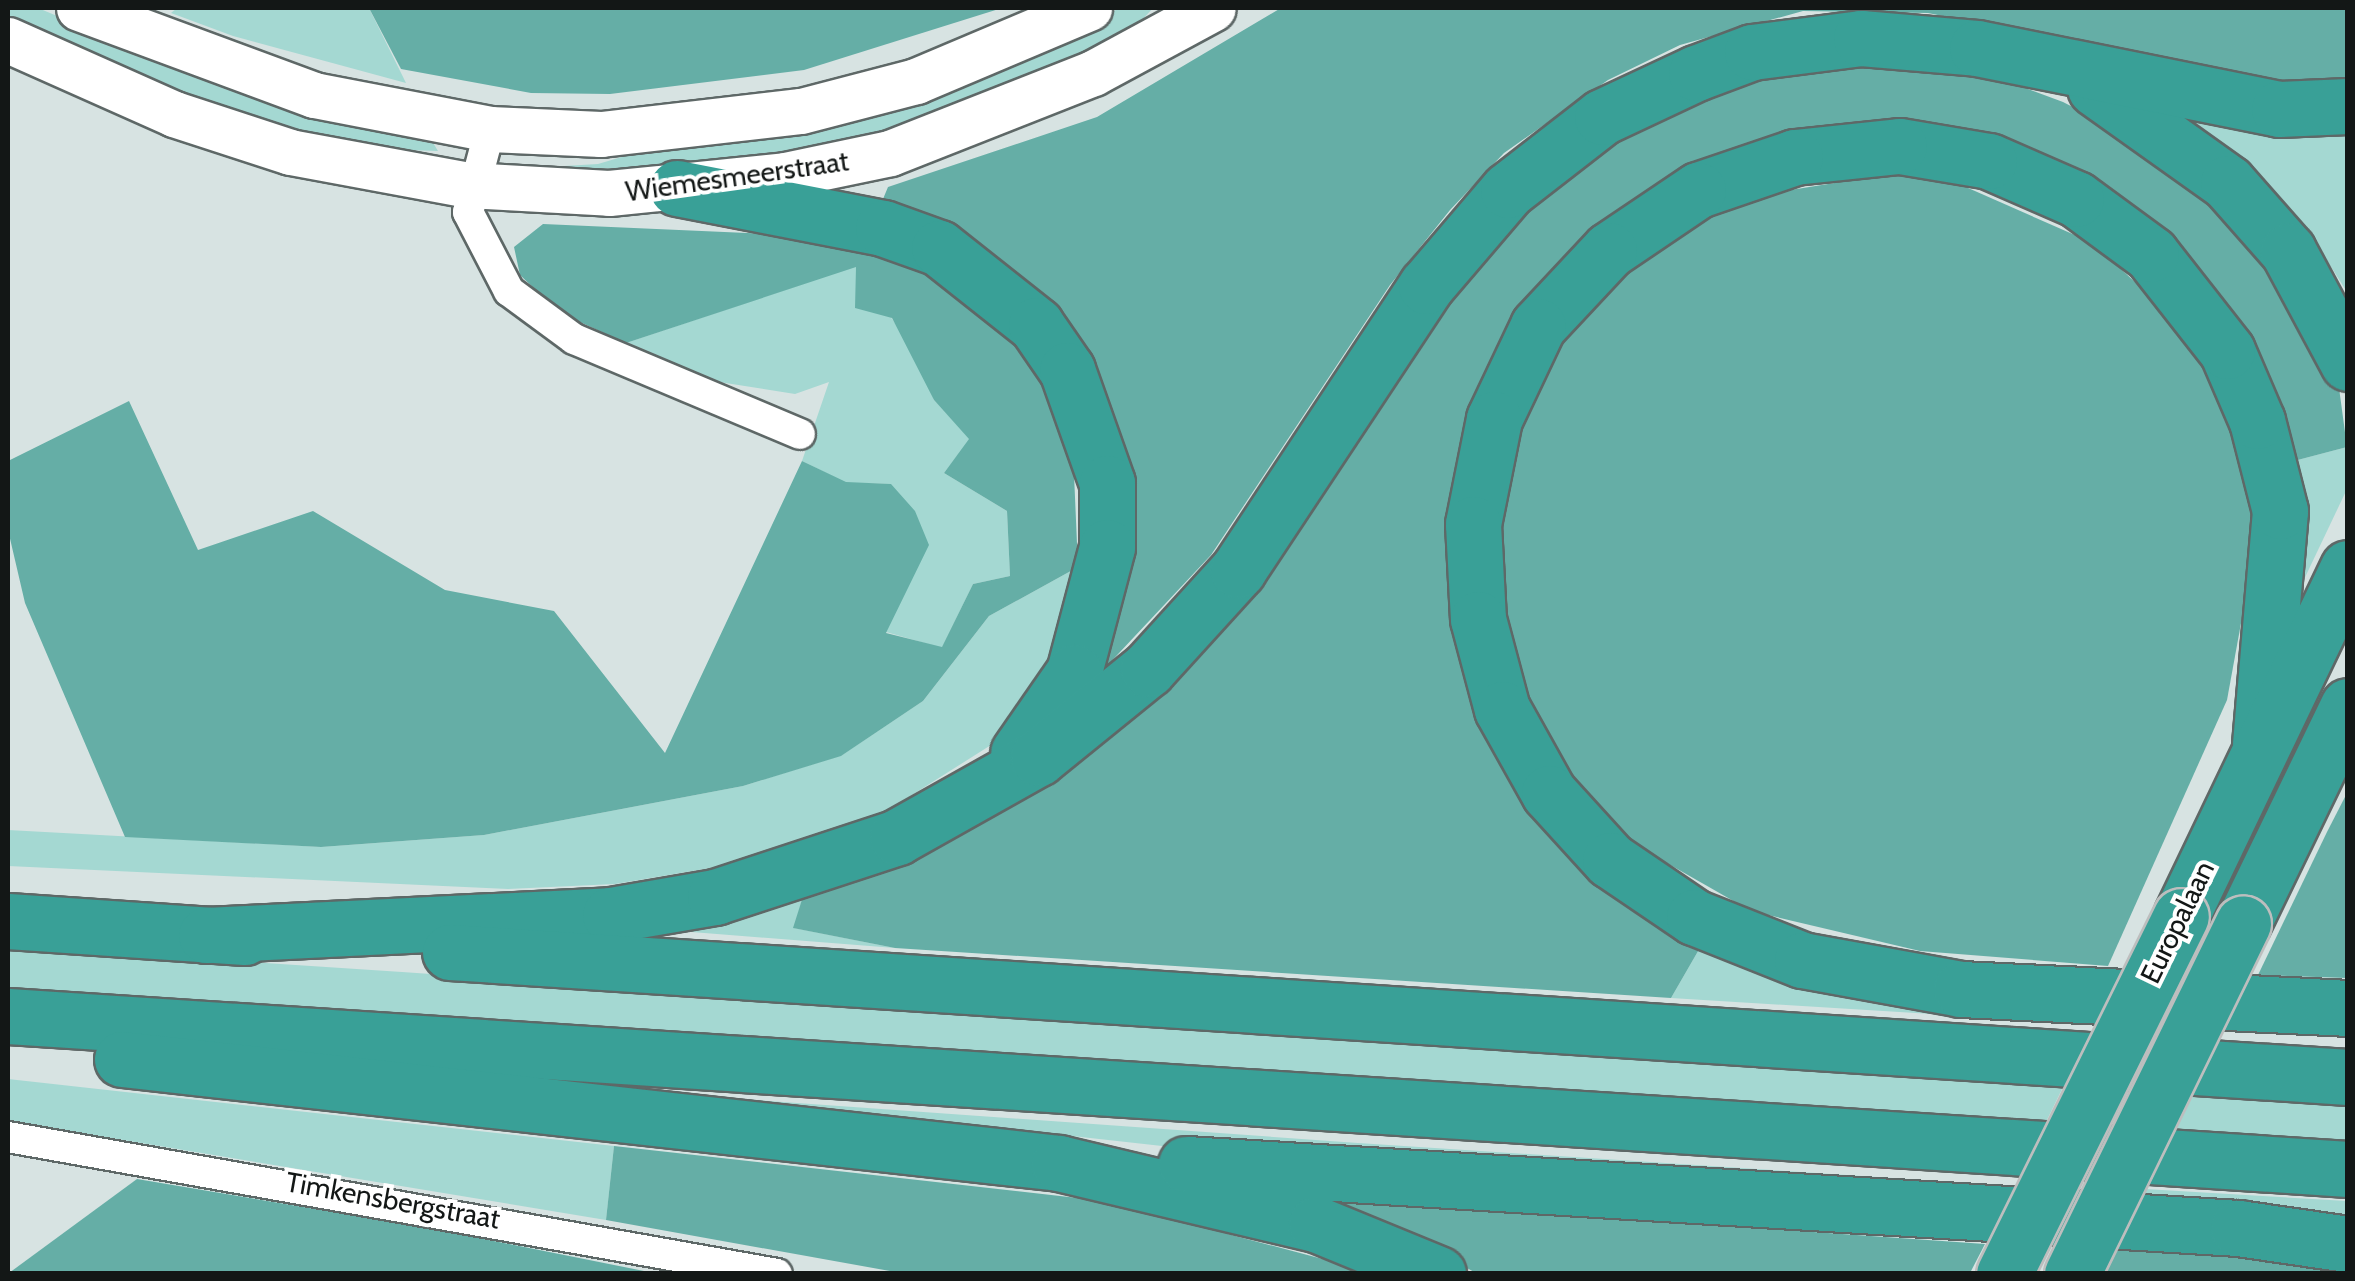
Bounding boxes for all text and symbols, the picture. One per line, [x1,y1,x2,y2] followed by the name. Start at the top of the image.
[623,144,851,208] street label: Wiemesmeerstraat
[2133,855,2221,989] street label: Europalaan
[283,1165,503,1235] street label: Timkensbergstraat

